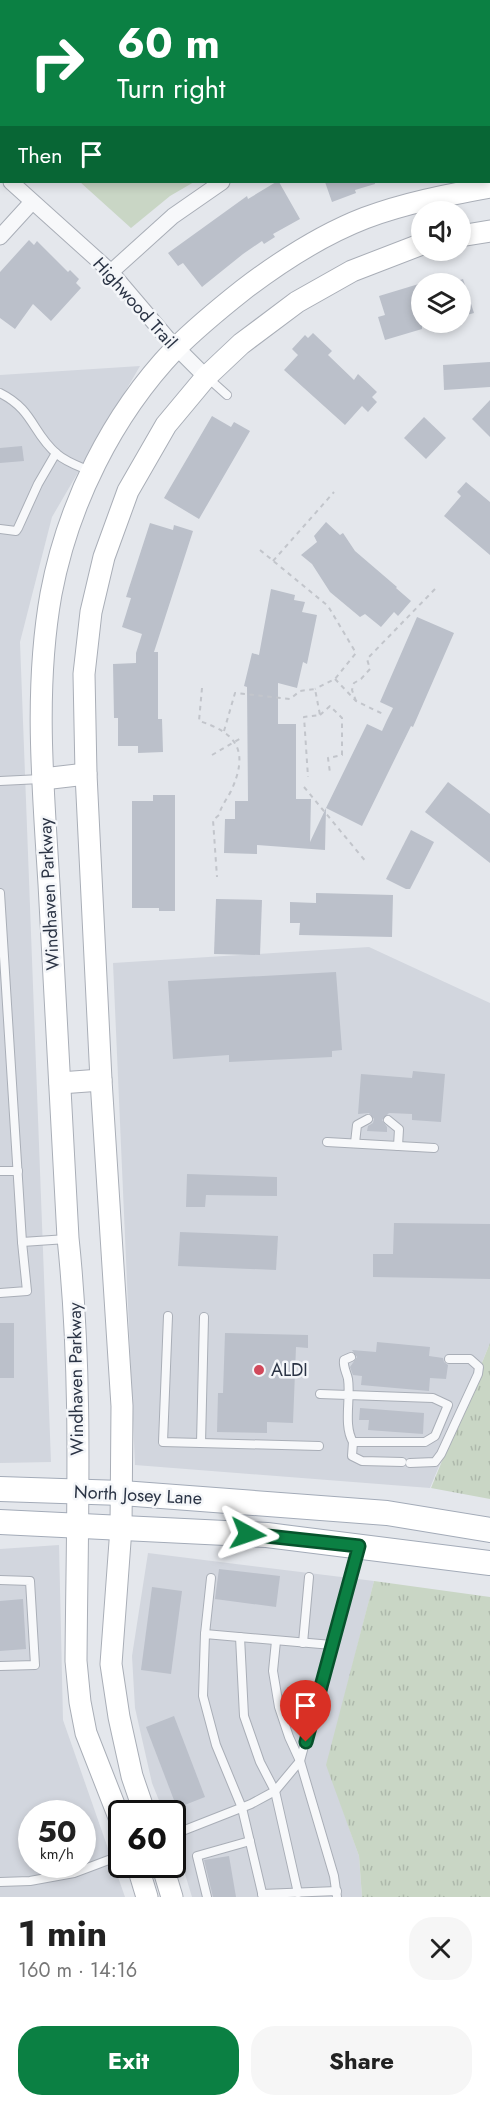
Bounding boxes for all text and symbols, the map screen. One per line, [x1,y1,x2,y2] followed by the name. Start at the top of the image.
[117,13,220,74] text: 60 m
[18,24,96,102] icon: right
[117,69,225,108] text: Turn right
[75,138,108,171] icon: arrive
[18,139,63,171] text: Then
[411,201,471,333] map controls
[411,201,471,261] button: sound
[87,252,183,354] street label: Highwood Trail
[411,273,471,333] button: layers
[32,817,66,971] street label: Windhaven Parkway
[62,1302,90,1456] street label: Windhaven Parkway
[271,1357,308,1383] place label: ALDI
[252,1363,266,1377] marker: ALDI
[73,1479,203,1511] street label: North Josey Lane
[216,1502,280,1566] position arrow
[280,1680,331,1742] pin
[289,1689,322,1722] icon: arrive
[108,1800,186,1878] speed limit sign: 60
[37,1810,77,1853] text: 50
[40,1843,74,1865] text: km/h
[18,1907,107,1959] text: 1 min
[409,1917,472,1980] button: close
[18,1956,137,1985] text: 160 m · 14:16
[18,2026,239,2095] button: Exit
[251,2026,472,2095] button: Share

